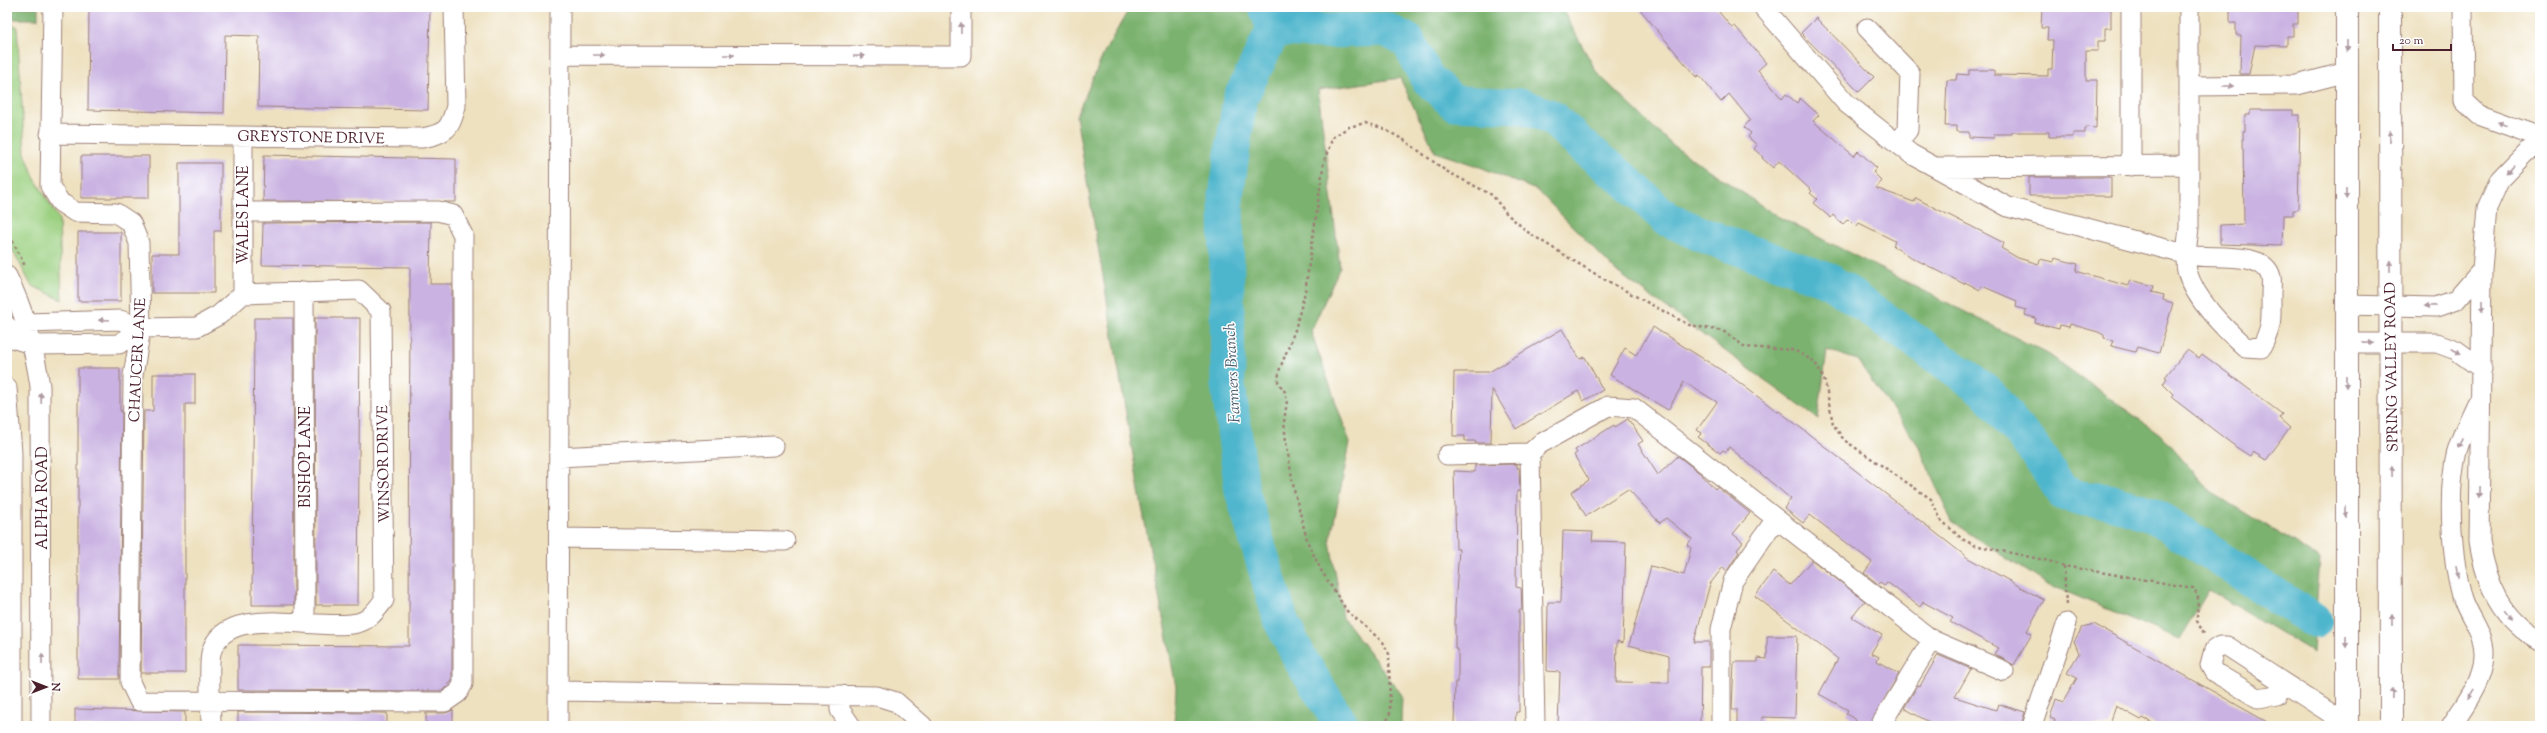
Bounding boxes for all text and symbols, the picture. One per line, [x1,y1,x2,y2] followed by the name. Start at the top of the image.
[958,21,964,34] one-way arrow
[2393,26,2451,52] scale bar
[2399,32,2424,50] text: 20 m
[2344,40,2350,53] one-way arrow
[593,52,606,58] one-way arrow
[723,52,736,58] one-way arrow
[853,52,865,59] one-way arrow
[2222,83,2235,89] one-way arrow
[2497,120,2509,126] one-way arrow
[237,127,385,150] street label: GREYSTONE DRIVE
[2387,129,2393,142] one-way arrow
[2505,164,2515,174] one-way arrow
[234,165,255,265] street label: WALES LANE
[2343,187,2349,200] one-way arrow
[2387,259,2393,272] one-way arrow
[2381,282,2404,452] street label: SPRING VALLEY ROAD
[125,297,152,423] street label: CHAUCER LANE
[2479,300,2485,313] one-way arrow
[2423,303,2436,309] one-way arrow
[97,317,110,323] one-way arrow
[1219,322,1248,424] water label: Farmers Branch
[2362,340,2375,346] one-way arrow
[2450,348,2461,354] one-way arrow
[2343,376,2349,389] one-way arrow
[37,392,44,404] one-way arrow
[373,405,396,523] street label: WINSOR DRIVE
[296,406,317,508] street label: BISHOP LANE
[2457,437,2463,449] one-way arrow
[33,446,54,550] street label: ALPHA ROAD
[2389,464,2395,477] one-way arrow
[2476,486,2482,499] one-way arrow
[2343,506,2349,519] one-way arrow
[2454,566,2460,578] one-way arrow
[2504,609,2513,620] one-way arrow
[2389,613,2395,626] one-way arrow
[2343,636,2349,649] one-way arrow
[39,652,45,665] one-way arrow
[26,667,66,707] north arrow
[47,682,63,692] text: N
[2389,686,2395,699] one-way arrow
[2467,689,2475,699] one-way arrow

